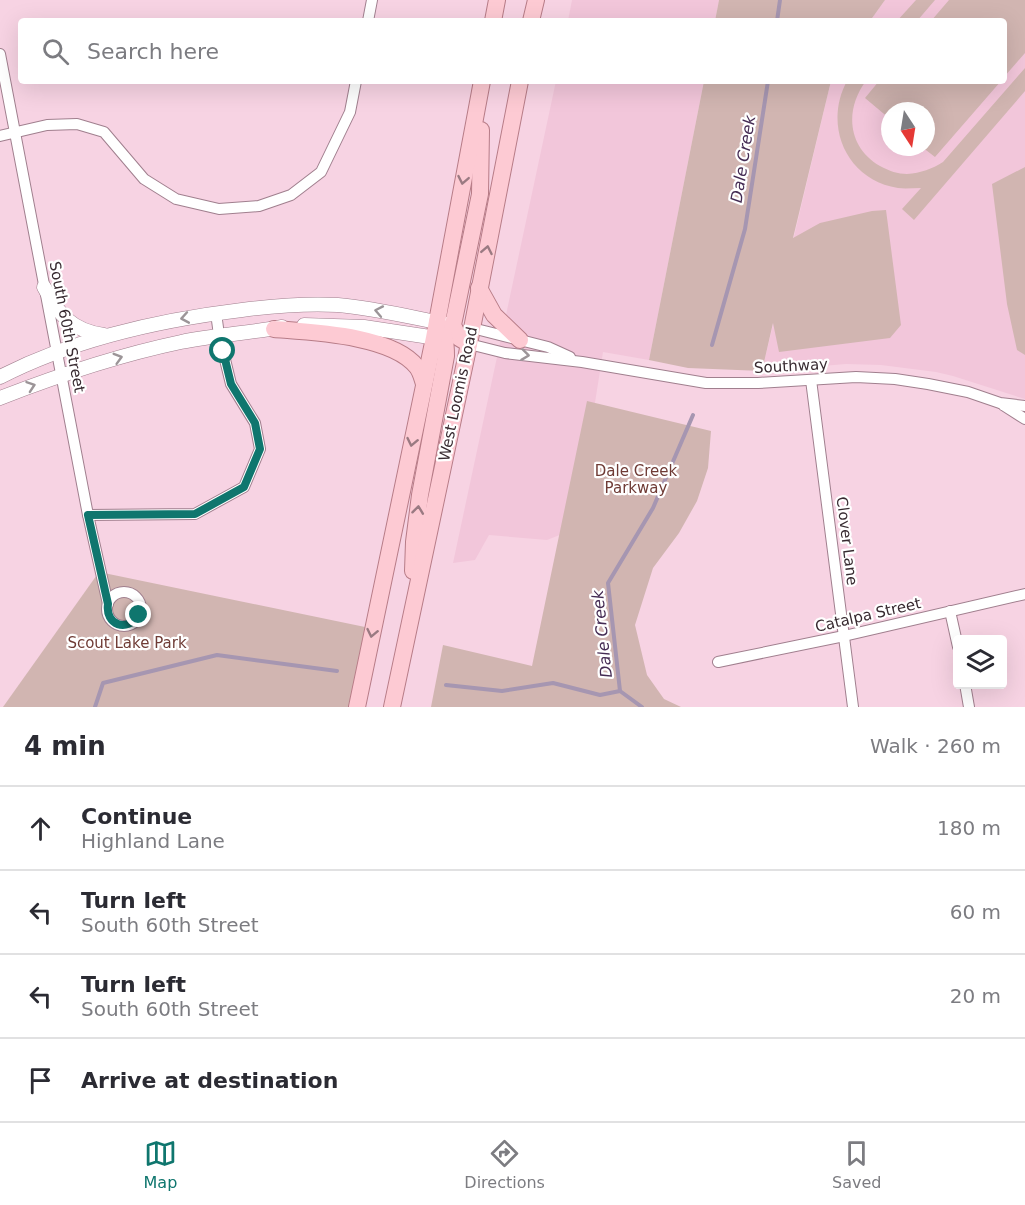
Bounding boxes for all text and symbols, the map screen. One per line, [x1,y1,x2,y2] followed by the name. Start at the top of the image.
[18,18,1007,84] search box
[39,35,72,68] icon: search
[87,39,219,64] text: Search here
[881,102,935,156] north arrow
[727,113,759,204] water label: Dale Creek
[457,174,470,184] one-way arrow
[480,245,493,255] one-way arrow
[45,260,89,394] street label: South 60th Street
[374,305,384,318] one-way arrow
[181,312,190,324] one-way arrow
[435,325,481,463] street label: West Loomis Road
[209,337,235,363] route start
[520,348,529,361] one-way arrow
[112,353,123,365] one-way arrow
[754,355,829,377] street label: Southway
[25,381,36,394] one-way arrow
[406,437,419,447] one-way arrow
[595,462,677,497] park label: Dale Creek Parkway
[833,496,861,586] street label: Clover Lane
[411,506,423,515] one-way arrow
[588,588,616,679] water label: Dale Creek
[813,594,923,636] street label: Catalpa Street
[125,601,151,627] route end
[366,628,379,638] one-way arrow
[67,634,187,652] park label: Scout Lake Park
[953,635,1007,689] map controls
[953,635,1007,689] button: layers
[24,731,106,761] text: 4 min
[870,734,1001,758] text: Walk · 260 m
[81,804,192,829] text: Continue
[24,812,57,845] icon: ahead
[937,816,1001,840] text: 180 m
[81,829,225,853] text: Highland Lane
[81,888,186,913] text: Turn left
[24,896,57,929] icon: left
[950,900,1001,924] text: 60 m
[81,913,259,937] text: South 60th Street
[81,972,186,997] text: Turn left
[24,980,57,1013] icon: left
[950,984,1001,1008] text: 20 m
[81,997,259,1021] text: South 60th Street
[24,1064,57,1097] icon: arrive
[81,1068,338,1093] text: Arrive at destination
[144,1137,177,1192] tab: Map
[464,1137,545,1192] tab: Directions
[832,1137,881,1192] tab: Saved

